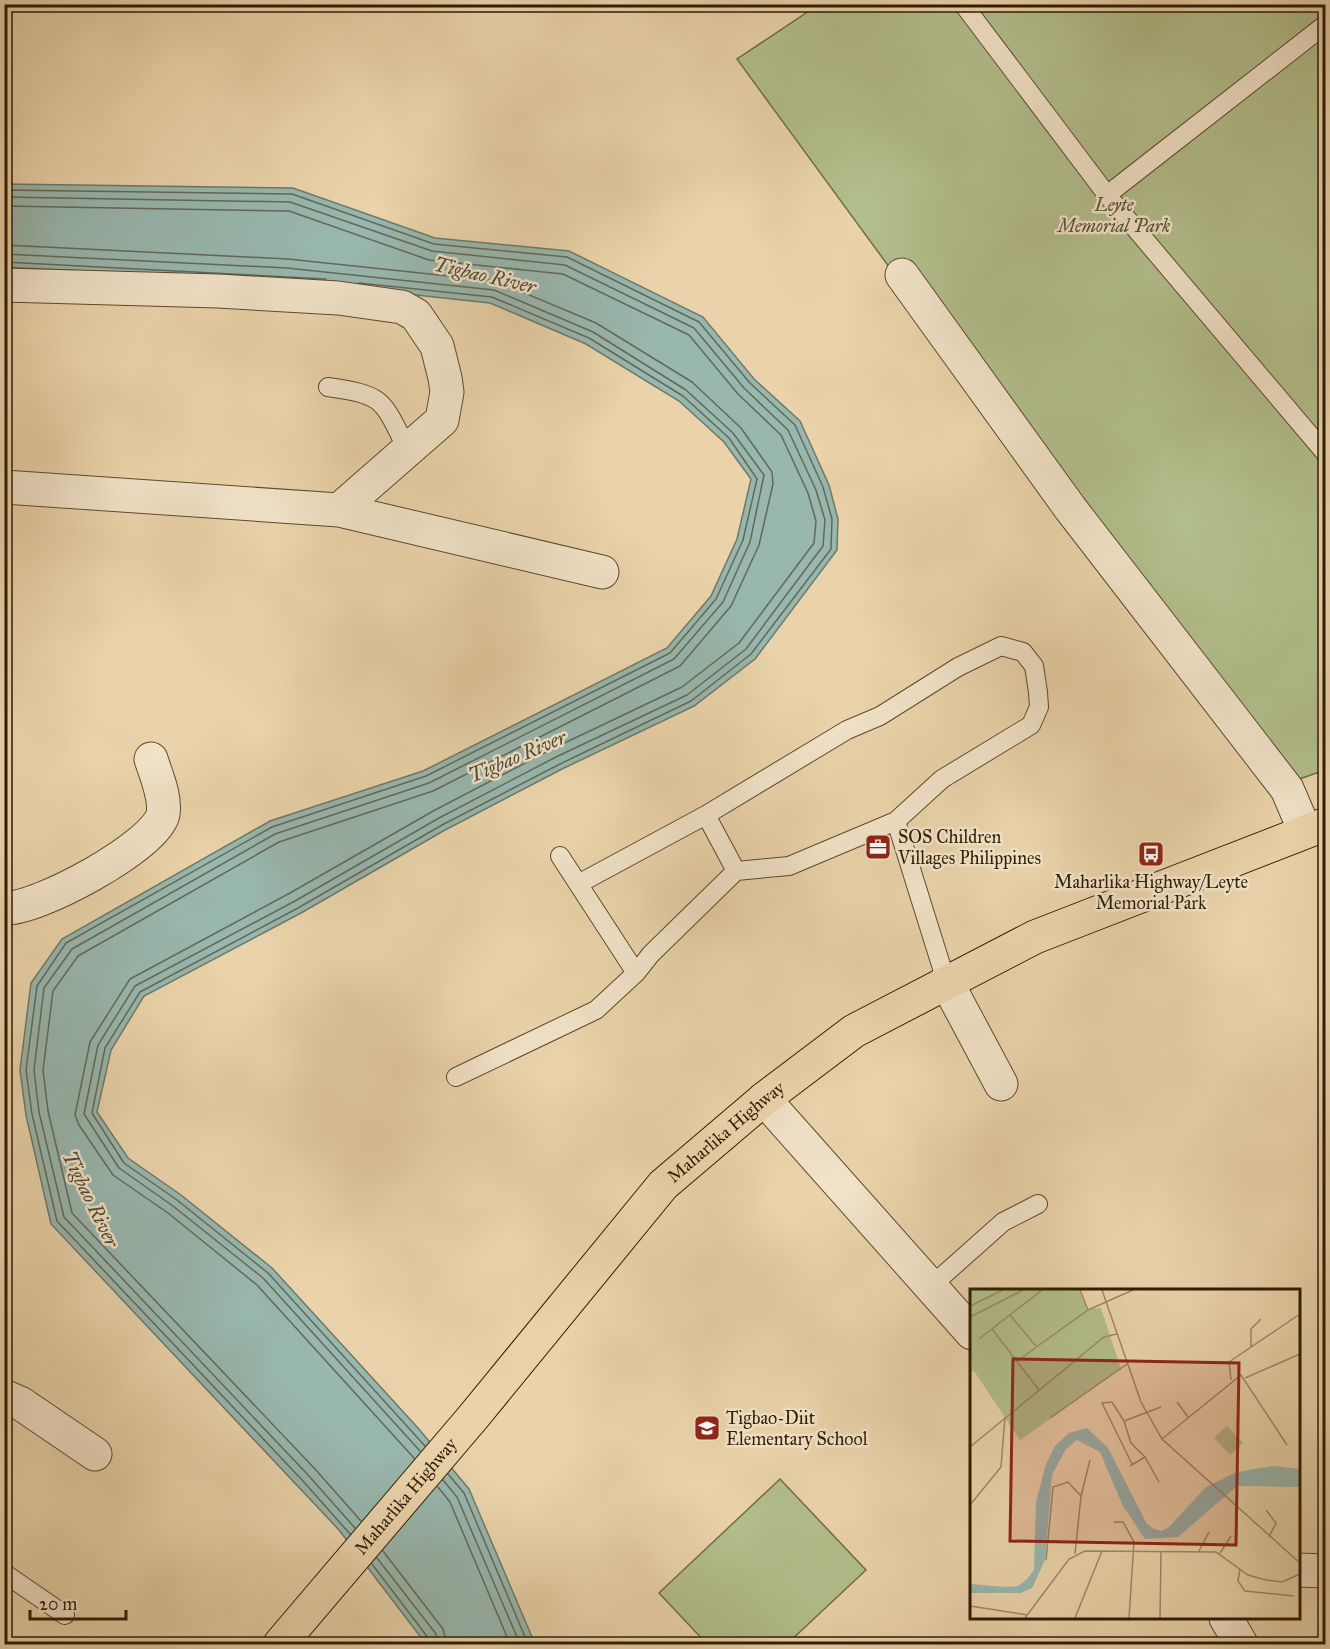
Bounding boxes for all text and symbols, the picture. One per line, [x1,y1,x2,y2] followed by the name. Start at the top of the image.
[1056,194,1170,237] park label: Leyte Memorial Park
[432,252,540,299] water label: Tigbao River
[464,724,571,787] water label: Tigbao River
[897,826,1041,870] place label: SOS Children Villages Philippines
[863,832,893,862] office icon: SOS Children Villages Philippines
[1136,839,1166,869] bus stop icon: Maharlika Highway/Leyte Memorial Park
[1054,871,1248,914] place label: Maharlika Highway/Leyte Memorial Park
[663,1076,789,1188] street label: Maharlika Highway
[57,1147,125,1252] water label: Tigbao River
[970,1289,1300,1619] inset map
[726,1407,868,1450] place label: Tigbao-Diit Elementary School
[692,1413,722,1443] school or university icon: Tigbao-Diit Elementary School
[350,1433,462,1559] street label: Maharlika Highway
[30,1583,126,1621] scale bar
[39,1593,77,1615] text: 20 m

